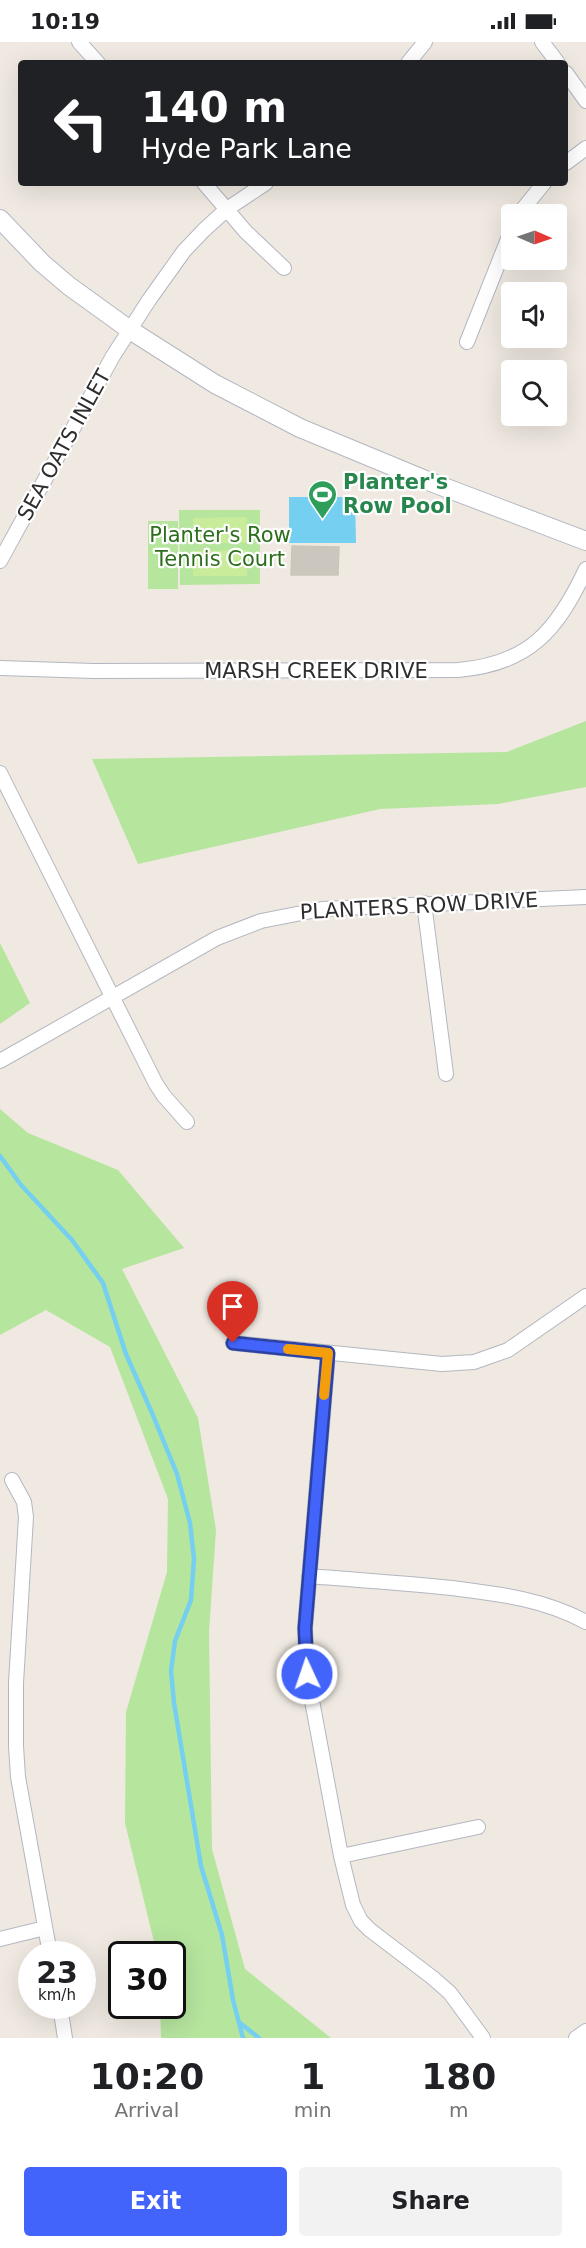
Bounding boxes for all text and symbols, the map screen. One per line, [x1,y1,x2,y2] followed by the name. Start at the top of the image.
[30,9,100,34] text: 10:19
[141,83,287,132] text: 140 m
[42,84,120,162] icon: left
[141,133,352,164] text: Hyde Park Lane
[501,204,567,270] north arrow
[501,204,567,426] map controls
[501,282,567,348] button: sound
[501,360,567,426] button: search
[13,365,116,525] street label: SEA OATS INLET
[343,470,452,518] place label: Planter's Row Pool
[306,478,338,520] sports icon: Planter's Row Pool
[149,523,291,571] park label: Planter's Row Tennis Court
[204,659,428,683] street label: MARSH CREEK DRIVE
[299,888,539,924] street label: PLANTERS ROW DRIVE
[207,1281,258,1343] pin
[216,1290,249,1323] icon: arrive
[275,1642,339,1706] position arrow
[108,1941,186,2019] speed limit sign: 30
[36,1955,78,1990] text: 23
[38,1986,76,2004] text: km/h
[90,2056,204,2097] text: 10:20
[300,2056,325,2097] text: 1
[421,2056,496,2097] text: 180
[114,2098,179,2122] text: Arrival
[294,2098,332,2122] text: min
[449,2098,469,2122] text: m
[24,2167,287,2236] button: Exit
[299,2167,562,2236] button: Share

